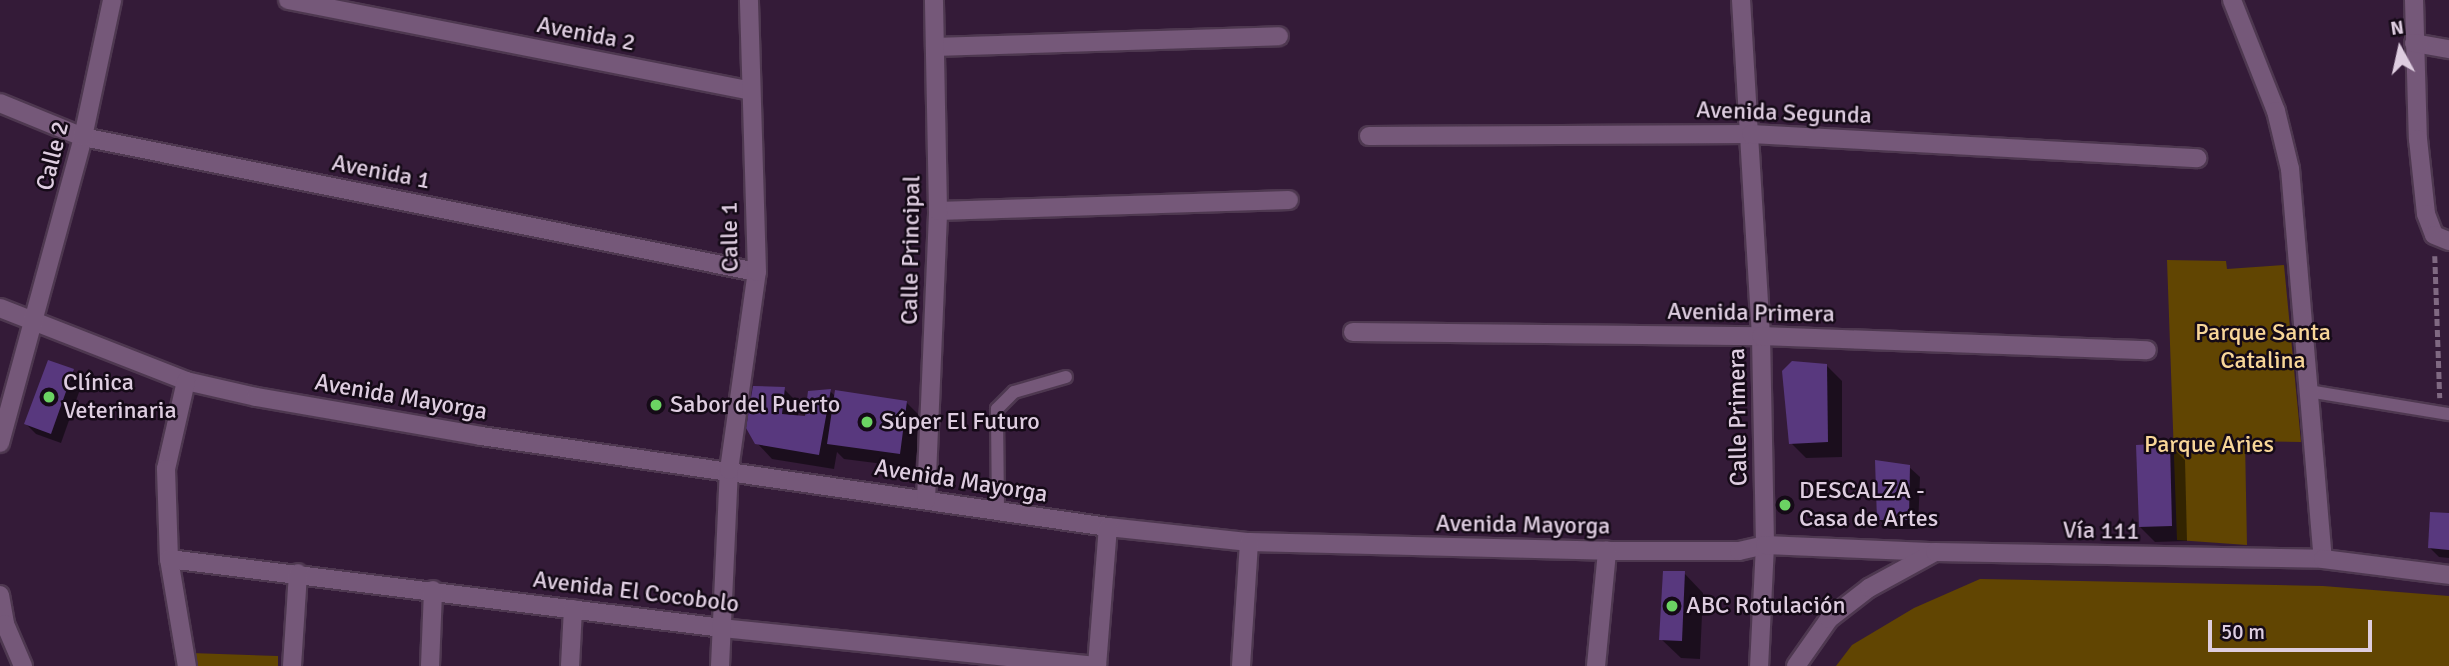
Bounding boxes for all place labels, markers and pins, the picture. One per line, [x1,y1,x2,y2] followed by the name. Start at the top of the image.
[63,369,177,425] place label: Clínica Veterinaria
[41,389,57,405] marker: Clínica Veterinaria
[670,391,840,419] place label: Sabor del Puerto
[648,397,664,413] marker: Sabor del Puerto
[881,408,1040,436] place label: Súper El Futuro
[859,414,875,430] marker: Súper El Futuro
[1799,477,1938,533] place label: DESCALZA - Casa de Artes
[1777,497,1793,513] marker: DESCALZA - Casa de Artes
[1686,592,1845,620] place label: ABC Rotulación
[1664,598,1680,614] marker: ABC Rotulación

